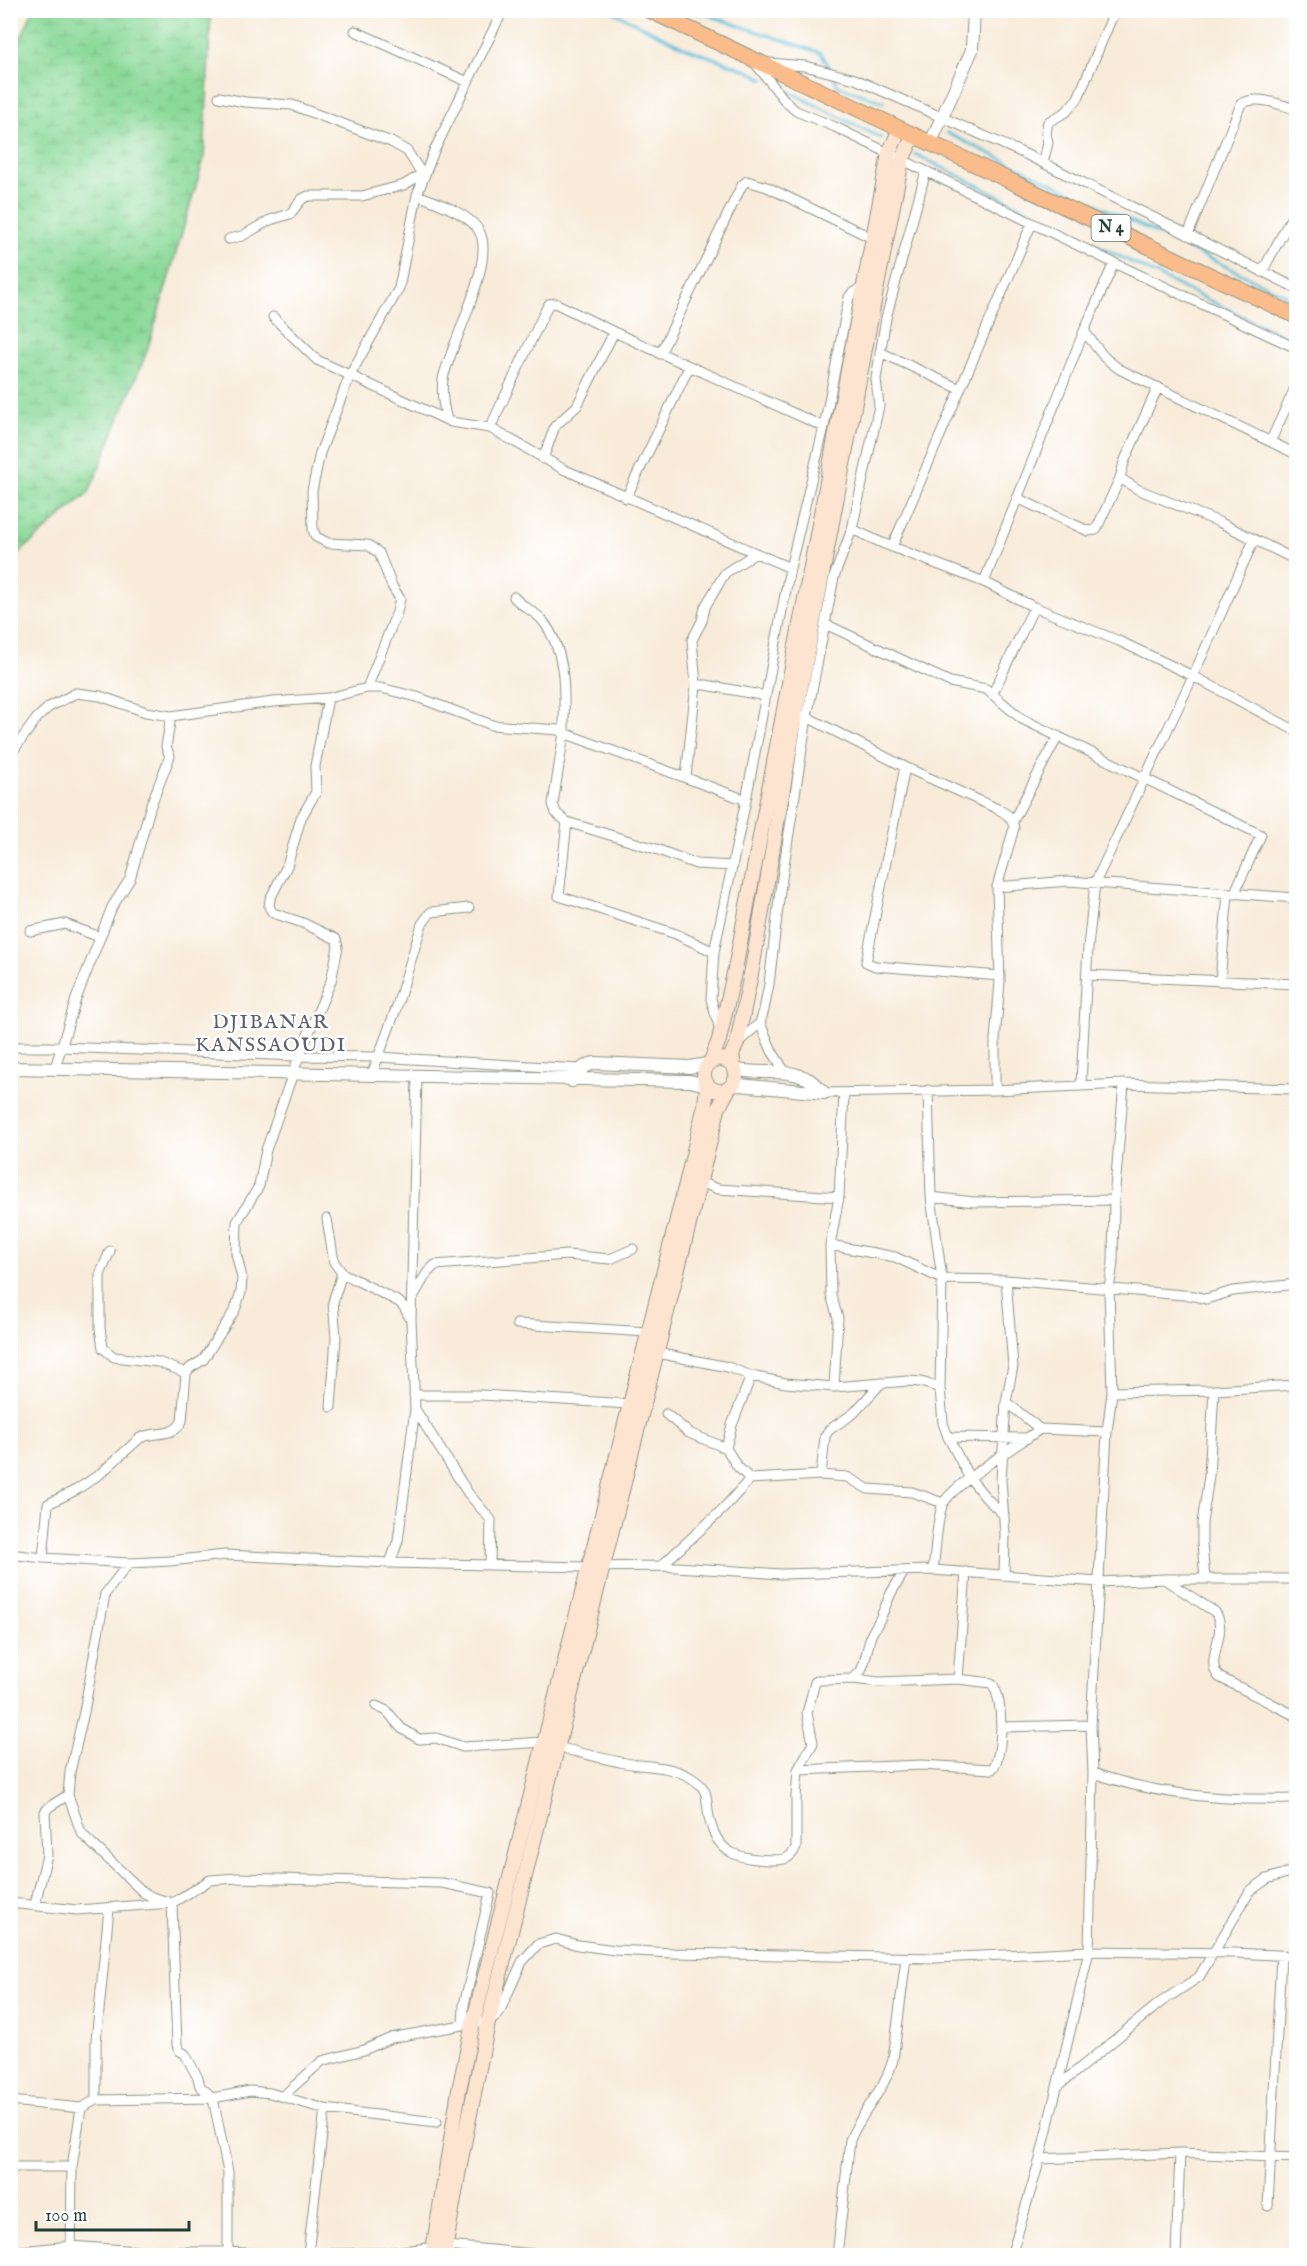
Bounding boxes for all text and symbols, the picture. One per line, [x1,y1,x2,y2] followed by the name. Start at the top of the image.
[1092,215,1130,241] road number: N 4
[195,1010,347,1058] district label: DJIBANAR KANSSAOUDI
[36,2194,189,2232] scale bar
[45,2205,87,2228] text: 100 m

